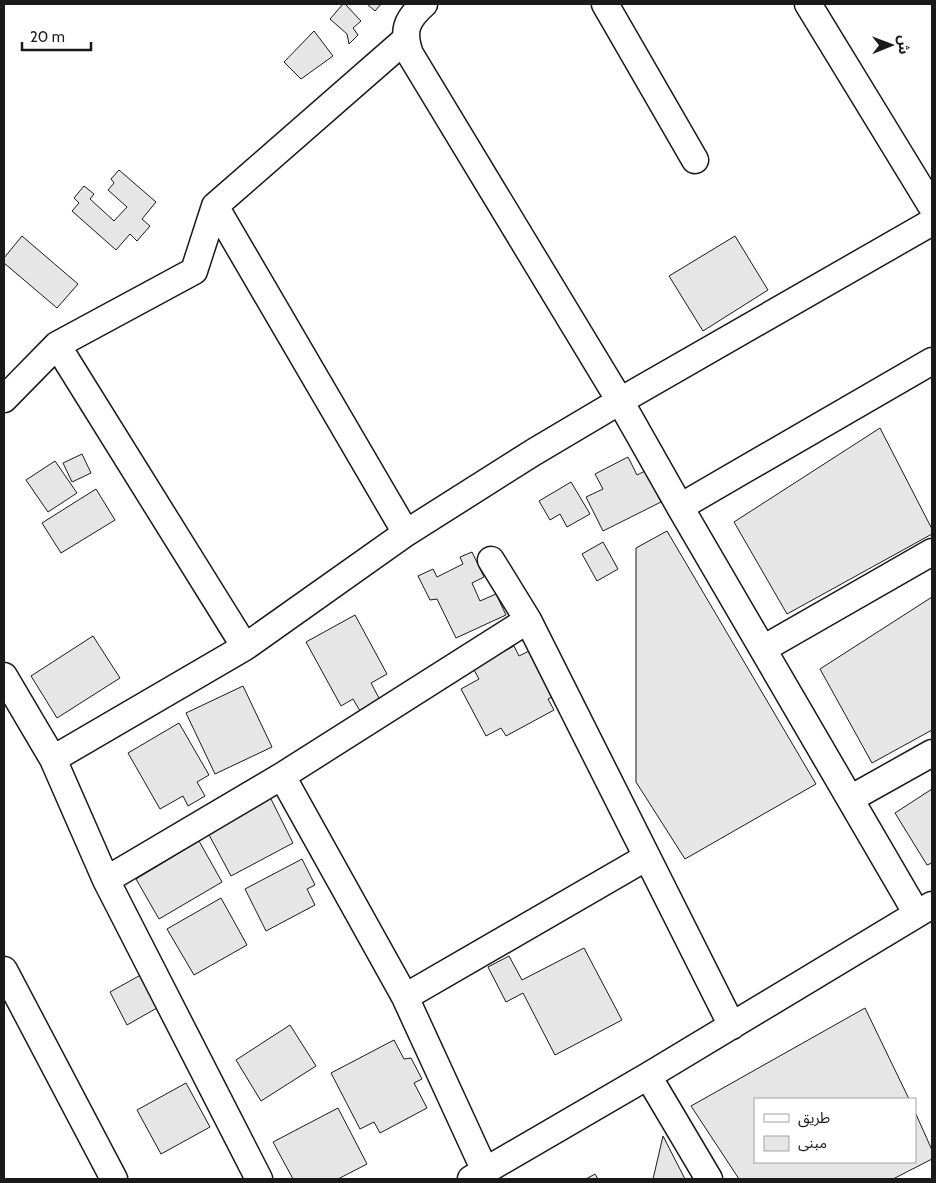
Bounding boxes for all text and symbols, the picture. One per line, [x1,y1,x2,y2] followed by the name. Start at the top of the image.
[22,20,91,52] scale bar
[866,20,916,70] north arrow
[30,28,65,46] text: 20 m
[895,35,913,55] text: ش
[754,1098,916,1163] legend
[798,1109,830,1128] text: طريق
[798,1134,827,1152] text: مبنى

